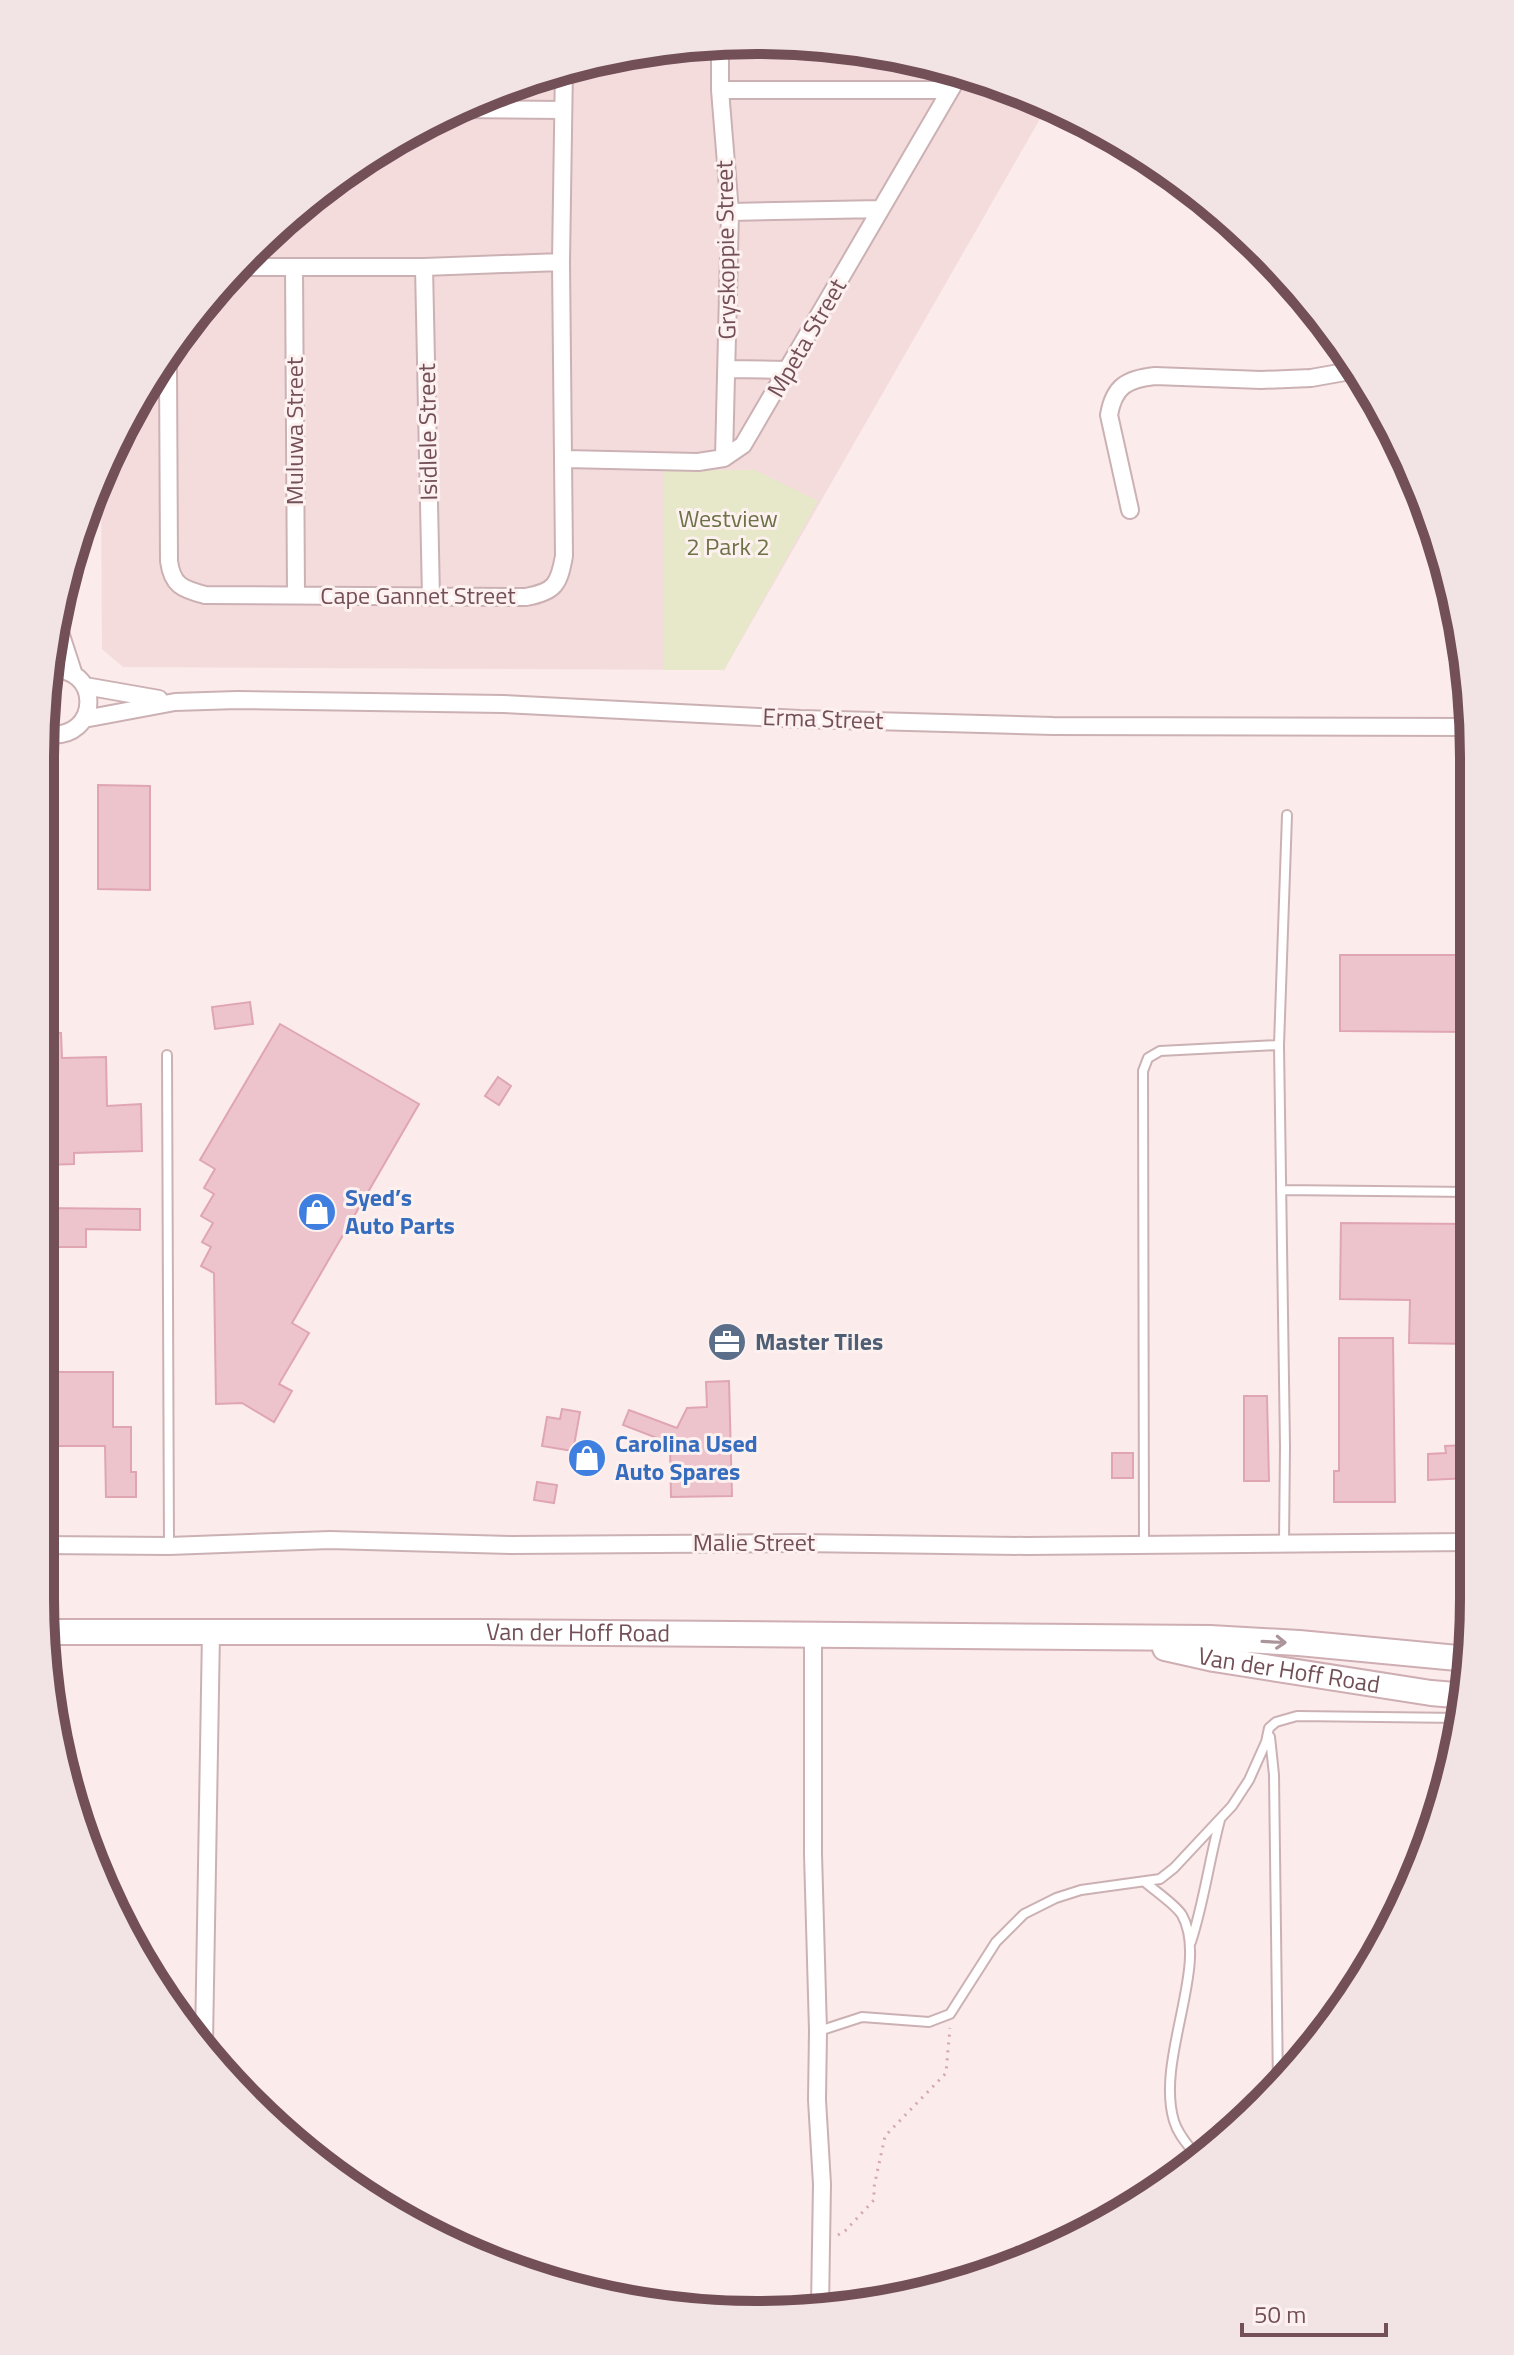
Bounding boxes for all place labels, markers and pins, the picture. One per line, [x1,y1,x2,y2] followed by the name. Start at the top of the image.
[345,1179,455,1243] place label: Syed’s Auto Parts
[296,1191,338,1233] shop icon: Syed’s Auto Parts
[706,1321,748,1363] office icon: Master Tiles
[755,1323,883,1359] place label: Master Tiles
[615,1425,758,1489] place label: Carolina Used Auto Spares
[566,1437,608,1479] shop icon: Carolina Used Auto Spares

